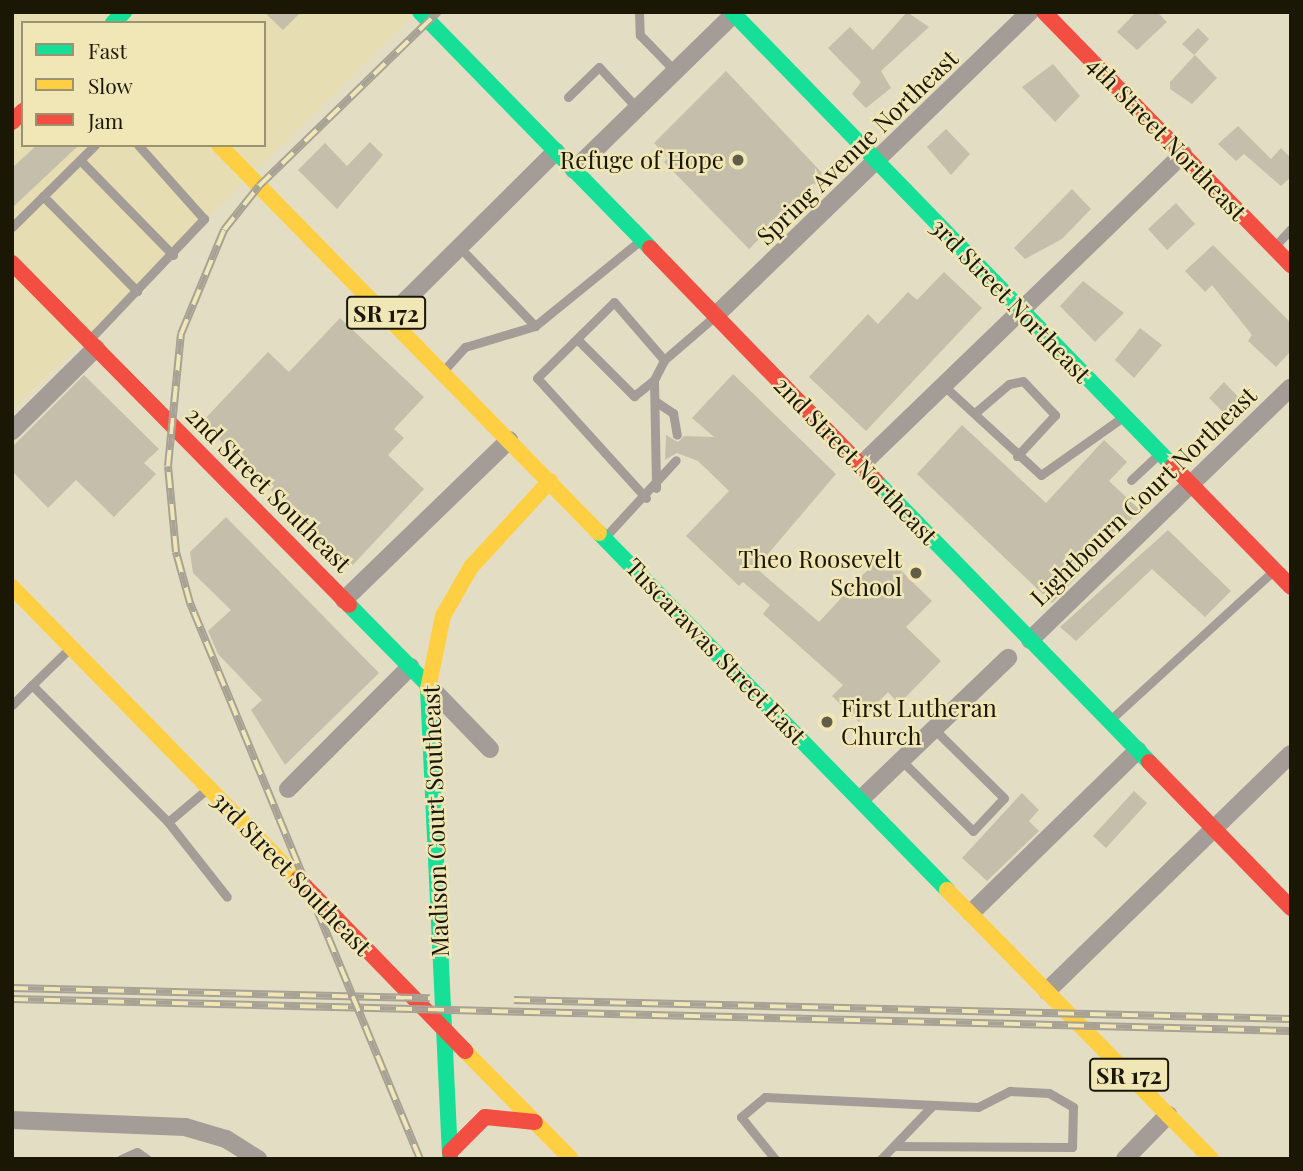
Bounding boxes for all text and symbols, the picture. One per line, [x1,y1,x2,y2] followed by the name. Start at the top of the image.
[21,21,266,147] legend
[88,36,127,64] text: Fast
[750,43,964,251] street label: Spring Avenue Northeast
[1081,50,1253,226] street label: 4th Street Northeast
[88,71,133,99] text: Slow
[88,106,124,134] text: Jam
[560,146,724,174] place label: Refuge of Hope
[730,152,746,168] marker: Refuge of Hope
[925,212,1097,388] street label: 3rd Street Northeast
[346,294,426,332] road number: SR 172
[768,370,944,550] street label: 2nd Street Northeast
[1024,380,1262,612] street label: Lightbourn Court Northeast
[180,400,358,578] street label: 2nd Street Southeast
[738,545,902,601] place label: Theo Roosevelt School
[620,552,812,750] street label: Tuscarawas Street East
[908,565,924,581] marker: Theo Roosevelt School
[416,684,454,958] street label: Madison Court Southeast
[841,694,997,750] place label: First Lutheran Church
[819,714,835,730] marker: First Lutheran Church
[206,785,378,961] street label: 3rd Street Southeast
[1089,1056,1169,1094] road number: SR 172

